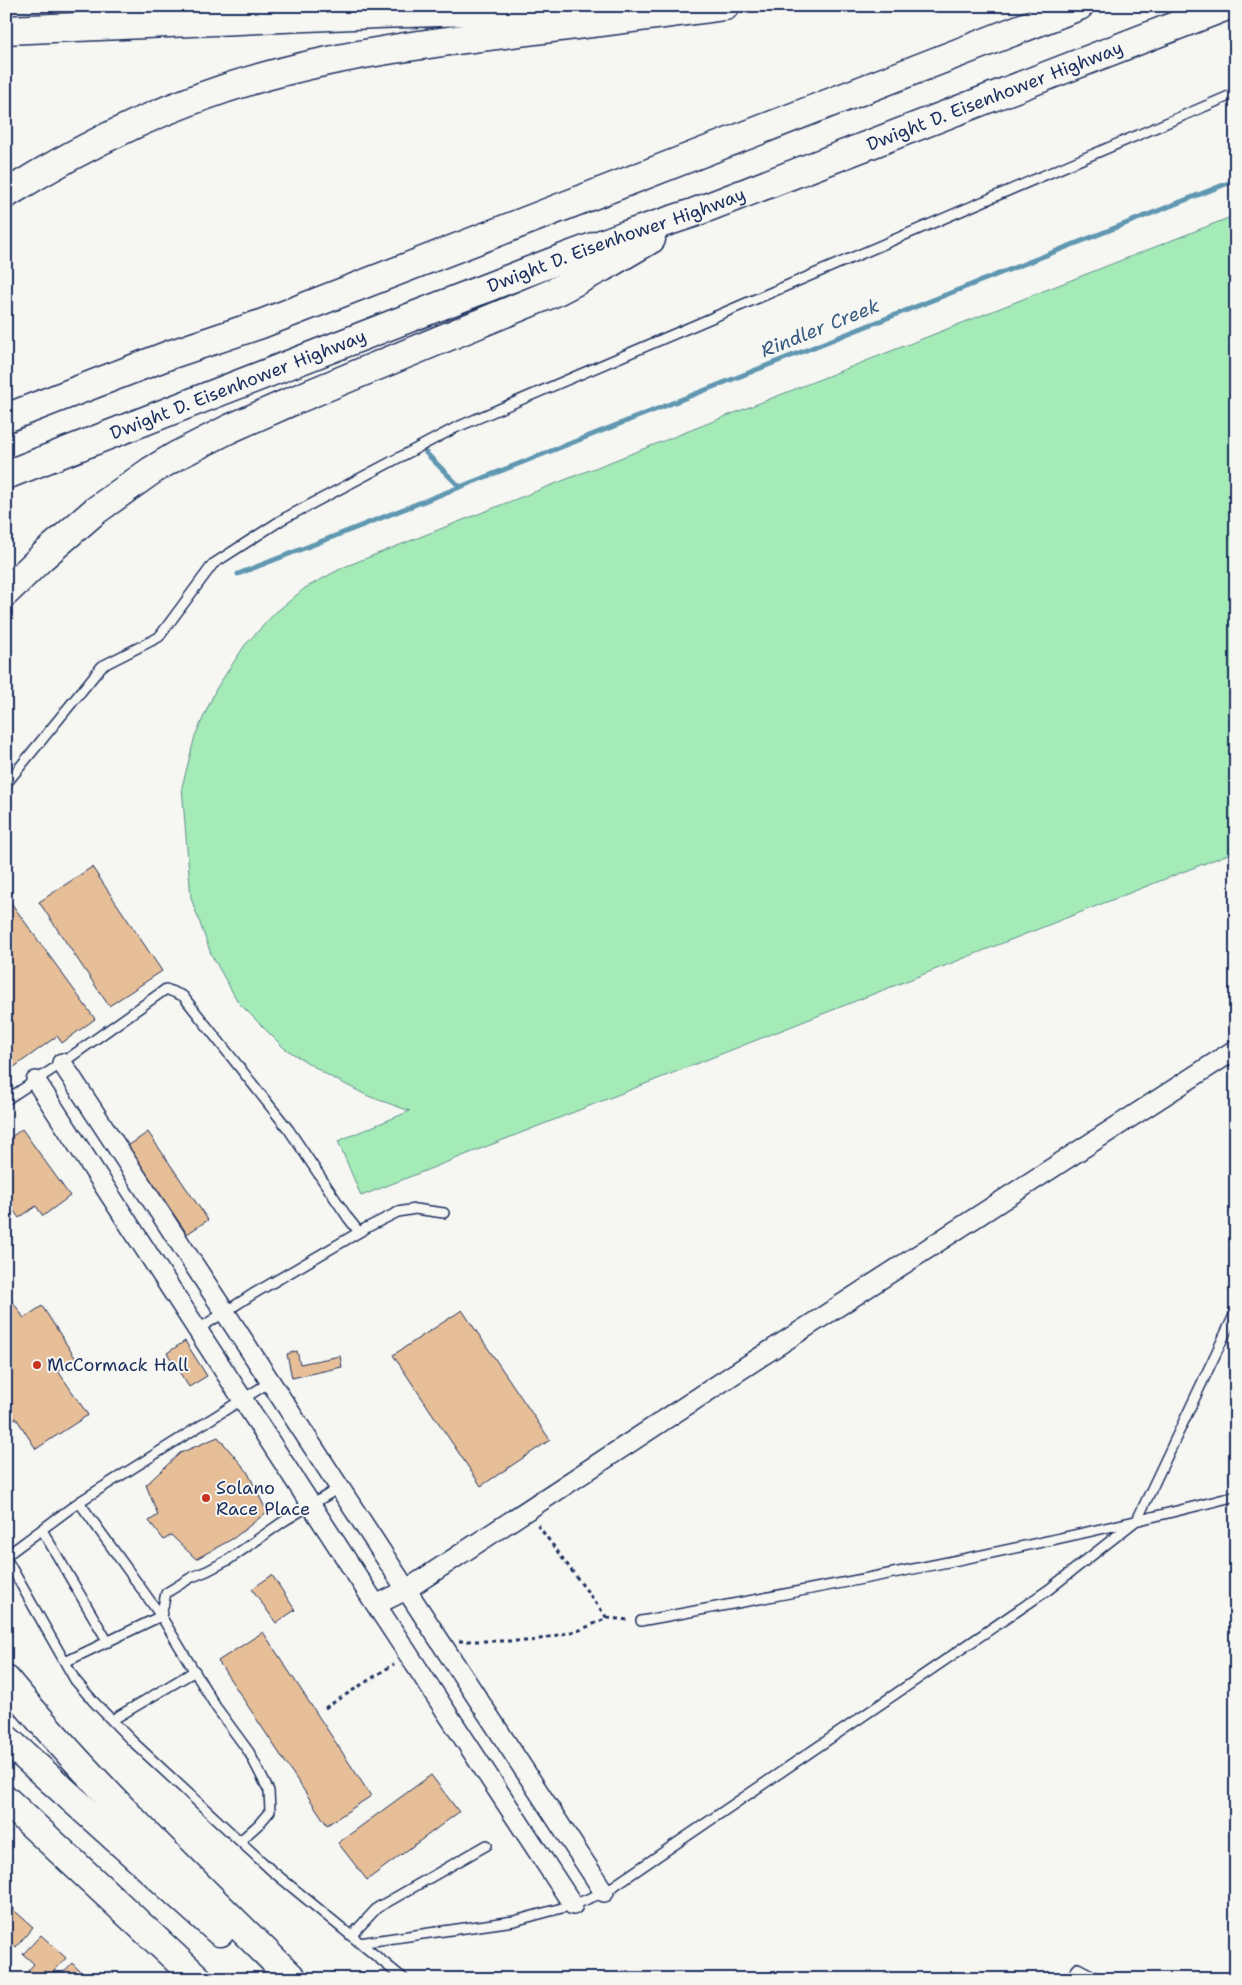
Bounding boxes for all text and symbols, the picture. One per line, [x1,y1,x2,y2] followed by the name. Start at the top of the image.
[863,36,1126,157] street label: Dwight D. Eisenhower Highway
[484,182,749,298] street label: Dwight D. Eisenhower Highway
[757,293,883,363] water label: Rindler Creek
[106,324,370,445] street label: Dwight D. Eisenhower Highway
[47,1353,189,1377] place label: McCormack Hall
[31,1359,43,1371] marker: McCormack Hall
[216,1476,310,1521] place label: Solano Race Place
[200,1492,212,1504] marker: Solano Race Place

